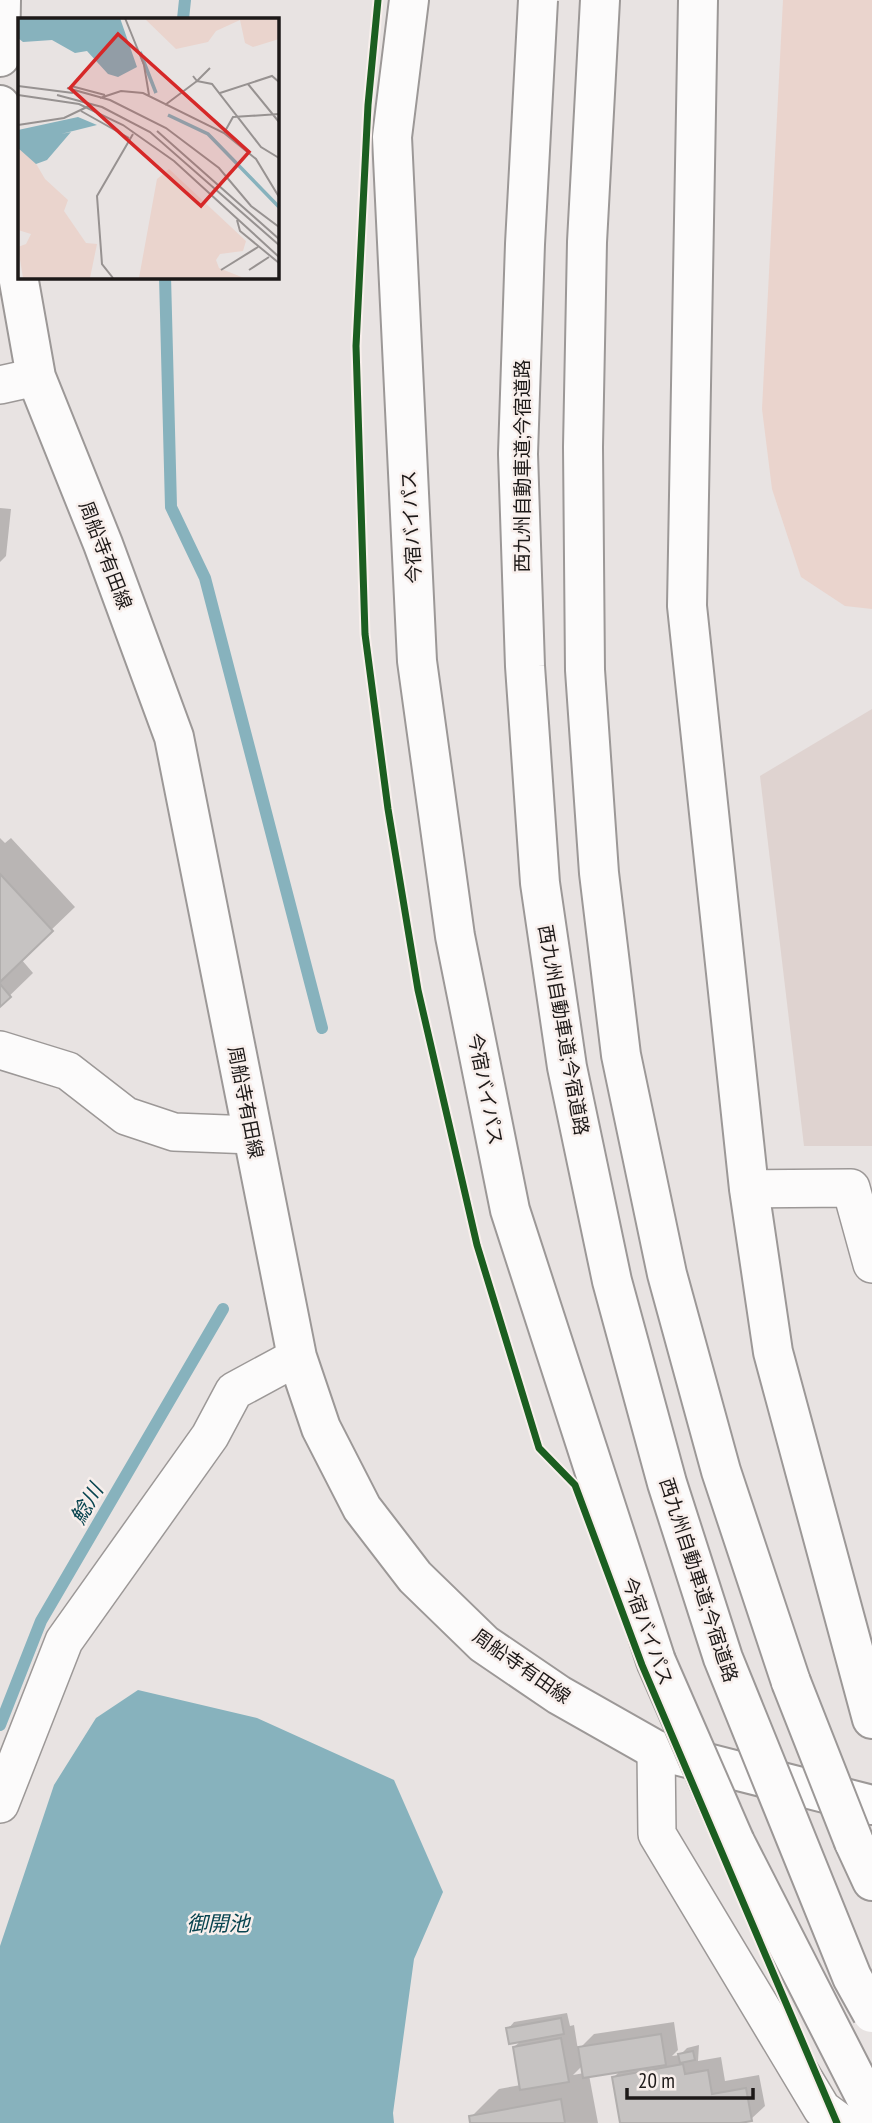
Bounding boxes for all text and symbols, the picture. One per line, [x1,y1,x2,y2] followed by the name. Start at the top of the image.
[18,18,278,278] inset map
[510,359,534,573] street label: 西九州自動車道;今宿道路
[396,470,426,584] street label: 今宿バイパス
[74,497,138,613] street label: 周船寺有田線
[534,923,594,1137] street label: 西九州自動車道;今宿道路
[463,1031,509,1147] street label: 今宿バイパス
[223,1044,269,1160] street label: 周船寺有田線
[655,1475,743,1685] street label: 西九州自動車道;今宿道路
[64,1477,110,1529] water label: 鯰川
[617,1574,679,1688] street label: 今宿バイパス
[468,1623,576,1709] street label: 周船寺有田線
[187,1910,251,1937] water label: 御開池
[627,2056,753,2100] scale bar
[638,2067,675,2094] text: 20 m

